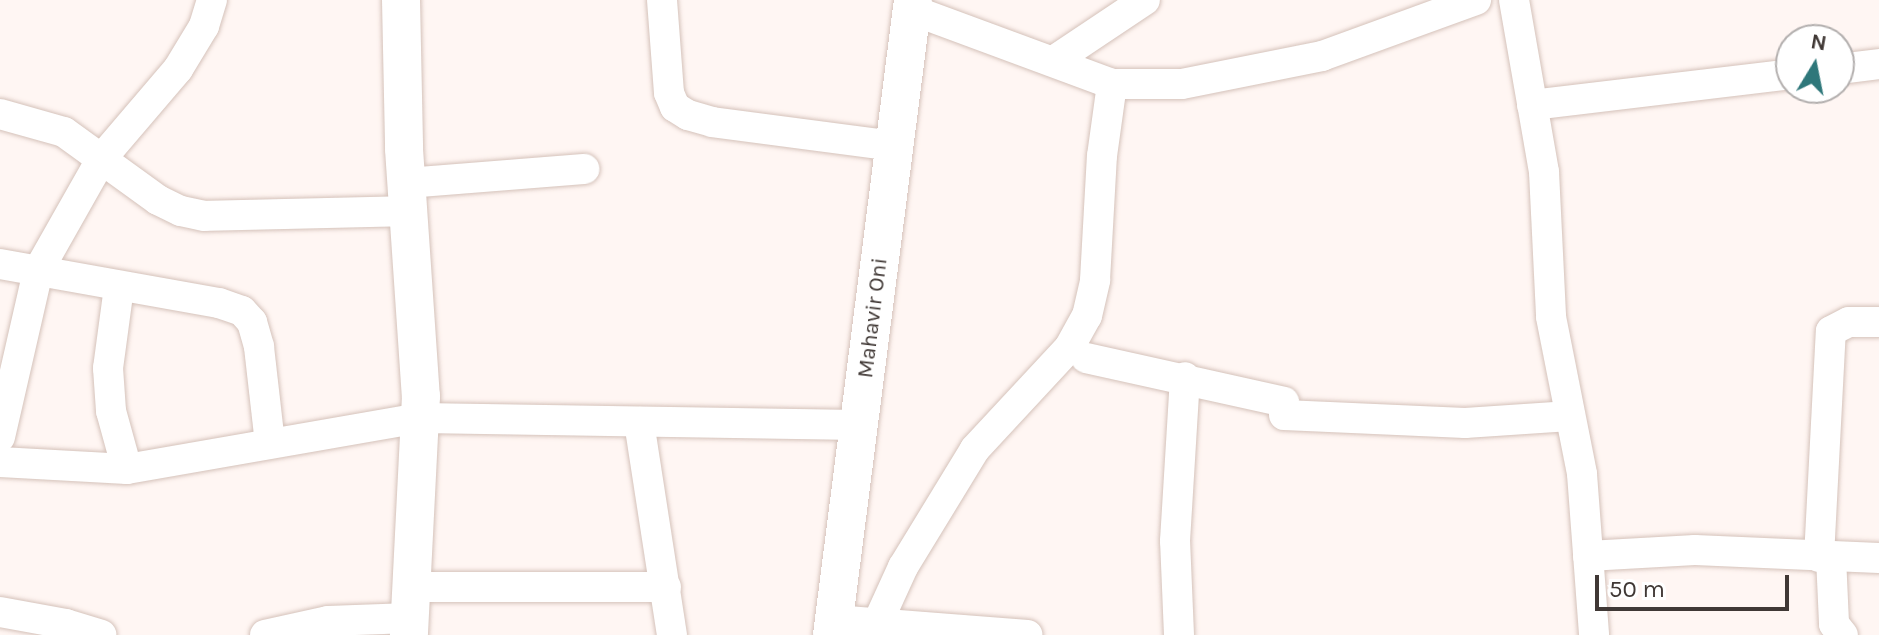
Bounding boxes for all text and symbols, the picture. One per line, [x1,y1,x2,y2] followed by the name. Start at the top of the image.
[1775,24,1855,104] north arrow
[1809,28,1829,57] text: N
[853,256,893,380] street label: Mahavir Oni
[1599,559,1793,609] scale bar
[1609,575,1665,603] text: 50 m

